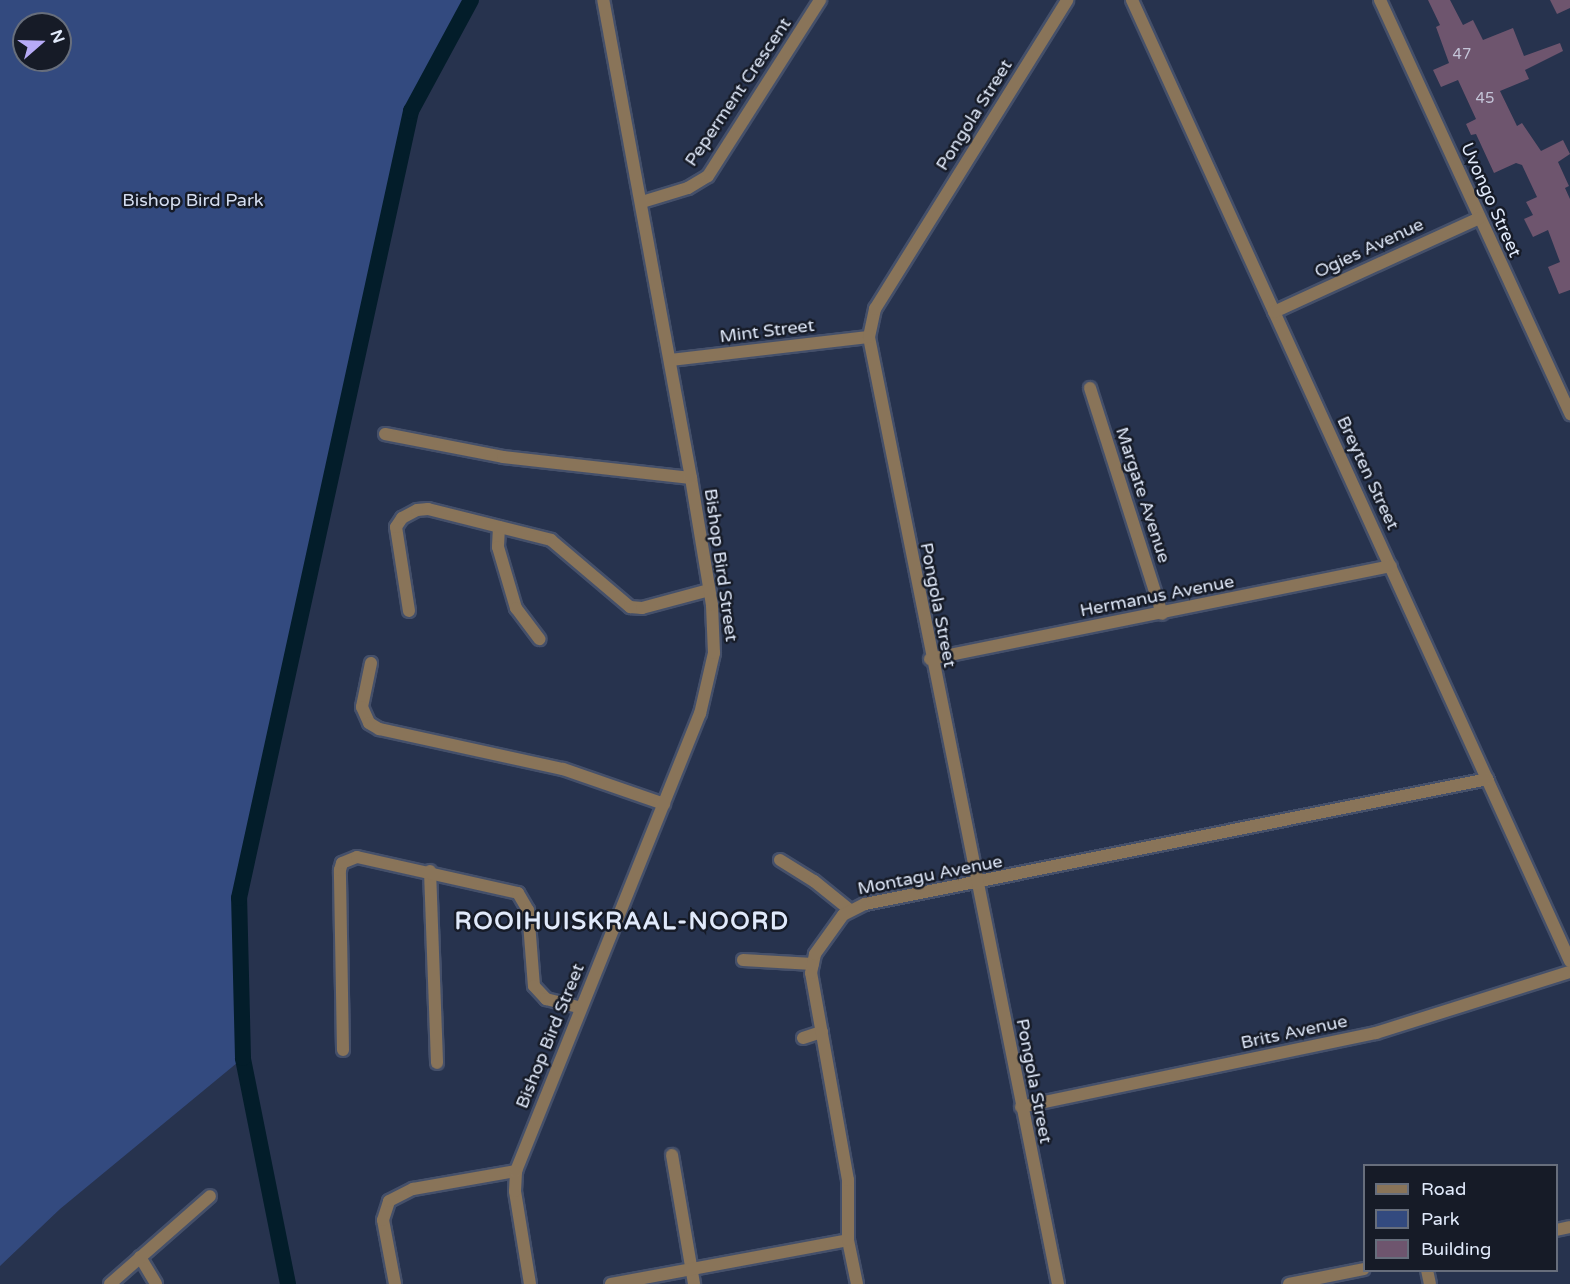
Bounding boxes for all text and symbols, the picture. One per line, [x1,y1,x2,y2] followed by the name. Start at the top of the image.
[12,12,72,72] north arrow
[680,14,796,170] street label: Peperment Crescent
[45,27,69,46] text: N
[1453,46,1471,64] house number: 47
[931,56,1017,174] street label: Pongola Street
[1476,90,1494,108] house number: 45
[1456,139,1526,261] street label: Uvongo Street
[122,189,264,211] park label: Bishop Bird Park
[1311,213,1427,283] street label: Ogies Avenue
[718,314,816,348] street label: Mint Street
[1332,413,1404,533] street label: Breyten Street
[1111,424,1175,566] street label: Margate Avenue
[700,487,742,643] street label: Bishop Bird Street
[915,541,961,669] street label: Pongola Street
[1078,570,1236,622] street label: Hermanus Avenue
[856,850,1004,900] street label: Montagu Avenue
[455,908,789,936] district label: ROOIHUISKRAAL-NOORD
[511,960,589,1112] street label: Bishop Bird Street
[1239,1010,1349,1054] street label: Brits Avenue
[1011,1017,1057,1145] street label: Pongola Street
[1363,1164,1558,1272] legend
[1421,1178,1466,1200] text: Road
[1421,1208,1459,1230] text: Park
[1421,1238,1491,1260] text: Building

